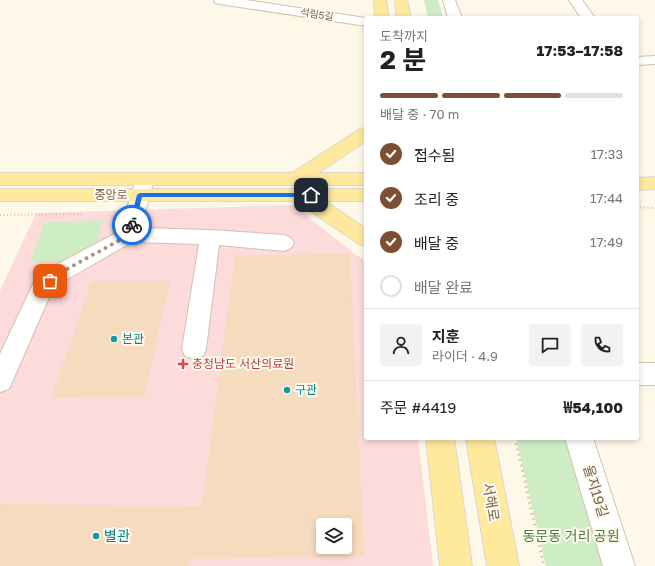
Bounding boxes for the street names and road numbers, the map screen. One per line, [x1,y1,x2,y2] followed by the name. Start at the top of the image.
[300,5,334,23] street label: 석림5길
[94,187,128,202] street label: 중앙로
[580,463,612,519] street label: 율지19길
[480,481,503,523] street label: 서해로

